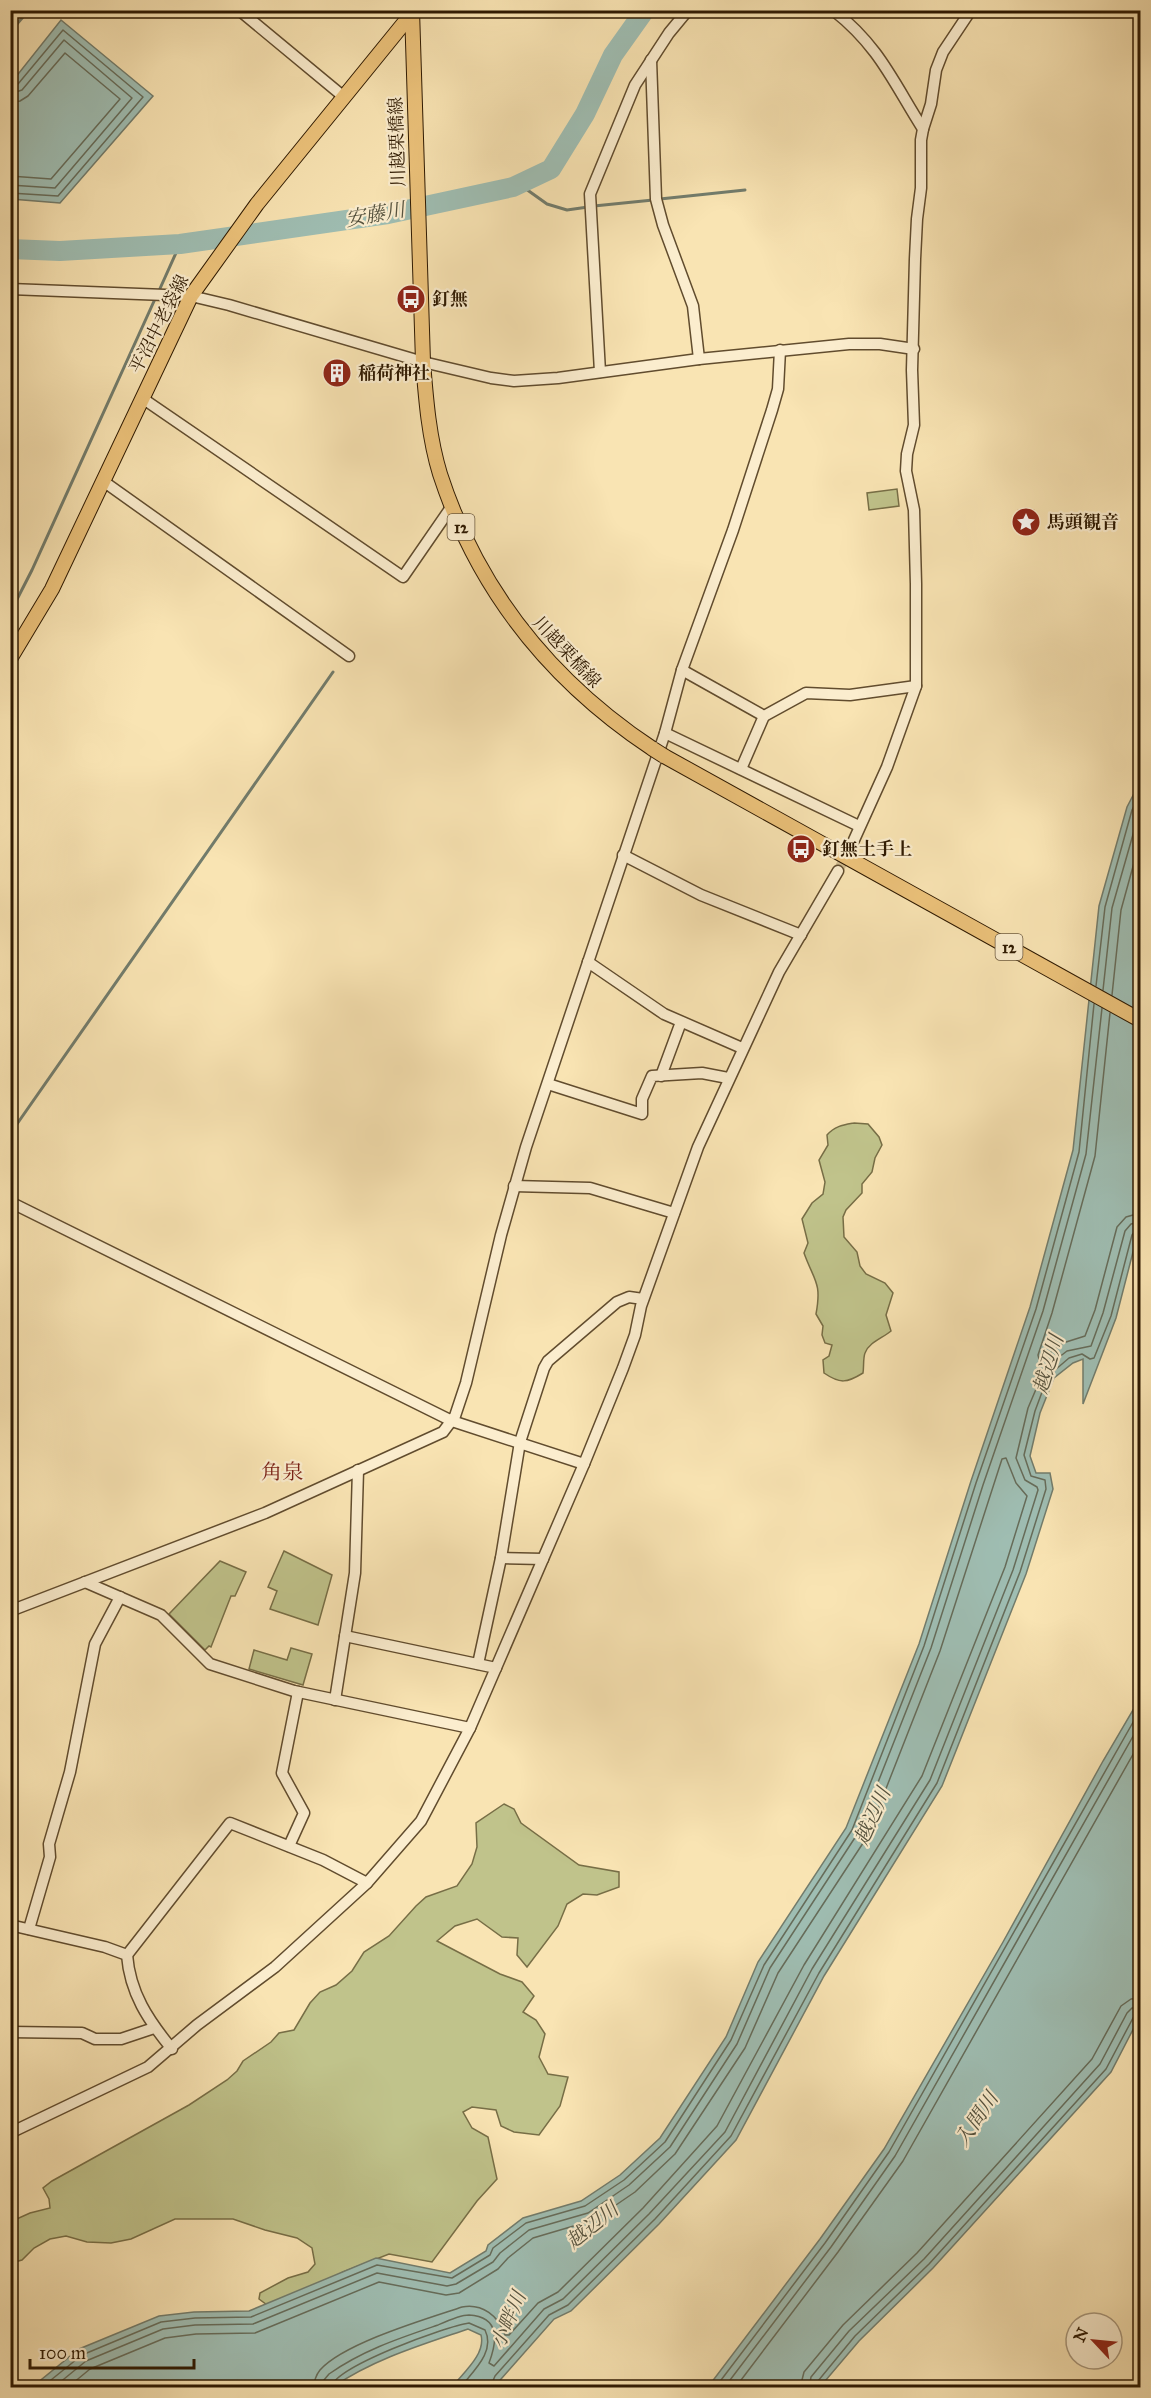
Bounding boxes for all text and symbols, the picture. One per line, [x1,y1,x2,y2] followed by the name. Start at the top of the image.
[384,97,410,187] street label: 川越栗橋線
[343,197,409,231] water label: 安藤川
[125,271,193,377] street label: 平沼中老袋線
[395,283,427,315] bus stop icon: 釘無
[432,288,468,310] place label: 釘無
[321,357,353,389] building icon: 稲荷神社
[358,362,430,384] place label: 稲荷神社
[1010,506,1042,538] place icon: 馬頭観音
[1047,511,1119,533] place label: 馬頭観音
[448,514,474,540] road number: 12
[528,612,606,692] street label: 川越栗橋線
[785,833,817,865] bus stop icon: 釘無土手上
[822,838,912,860] place label: 釘無土手上
[996,934,1022,960] road number: 12
[1028,1330,1069,1396] water label: 越辺川
[261,1459,303,1485] district label: 角泉
[849,1782,896,1848] water label: 越辺川
[949,2086,1004,2151] water label: 入間川
[561,2196,624,2253] water label: 越辺川
[485,2286,532,2352] water label: 小畔川
[1064,2311,1124,2371] north arrow
[1069,2324,1093,2345] text: N
[30,2332,194,2370] scale bar
[39,2342,86,2364] text: 100 m

